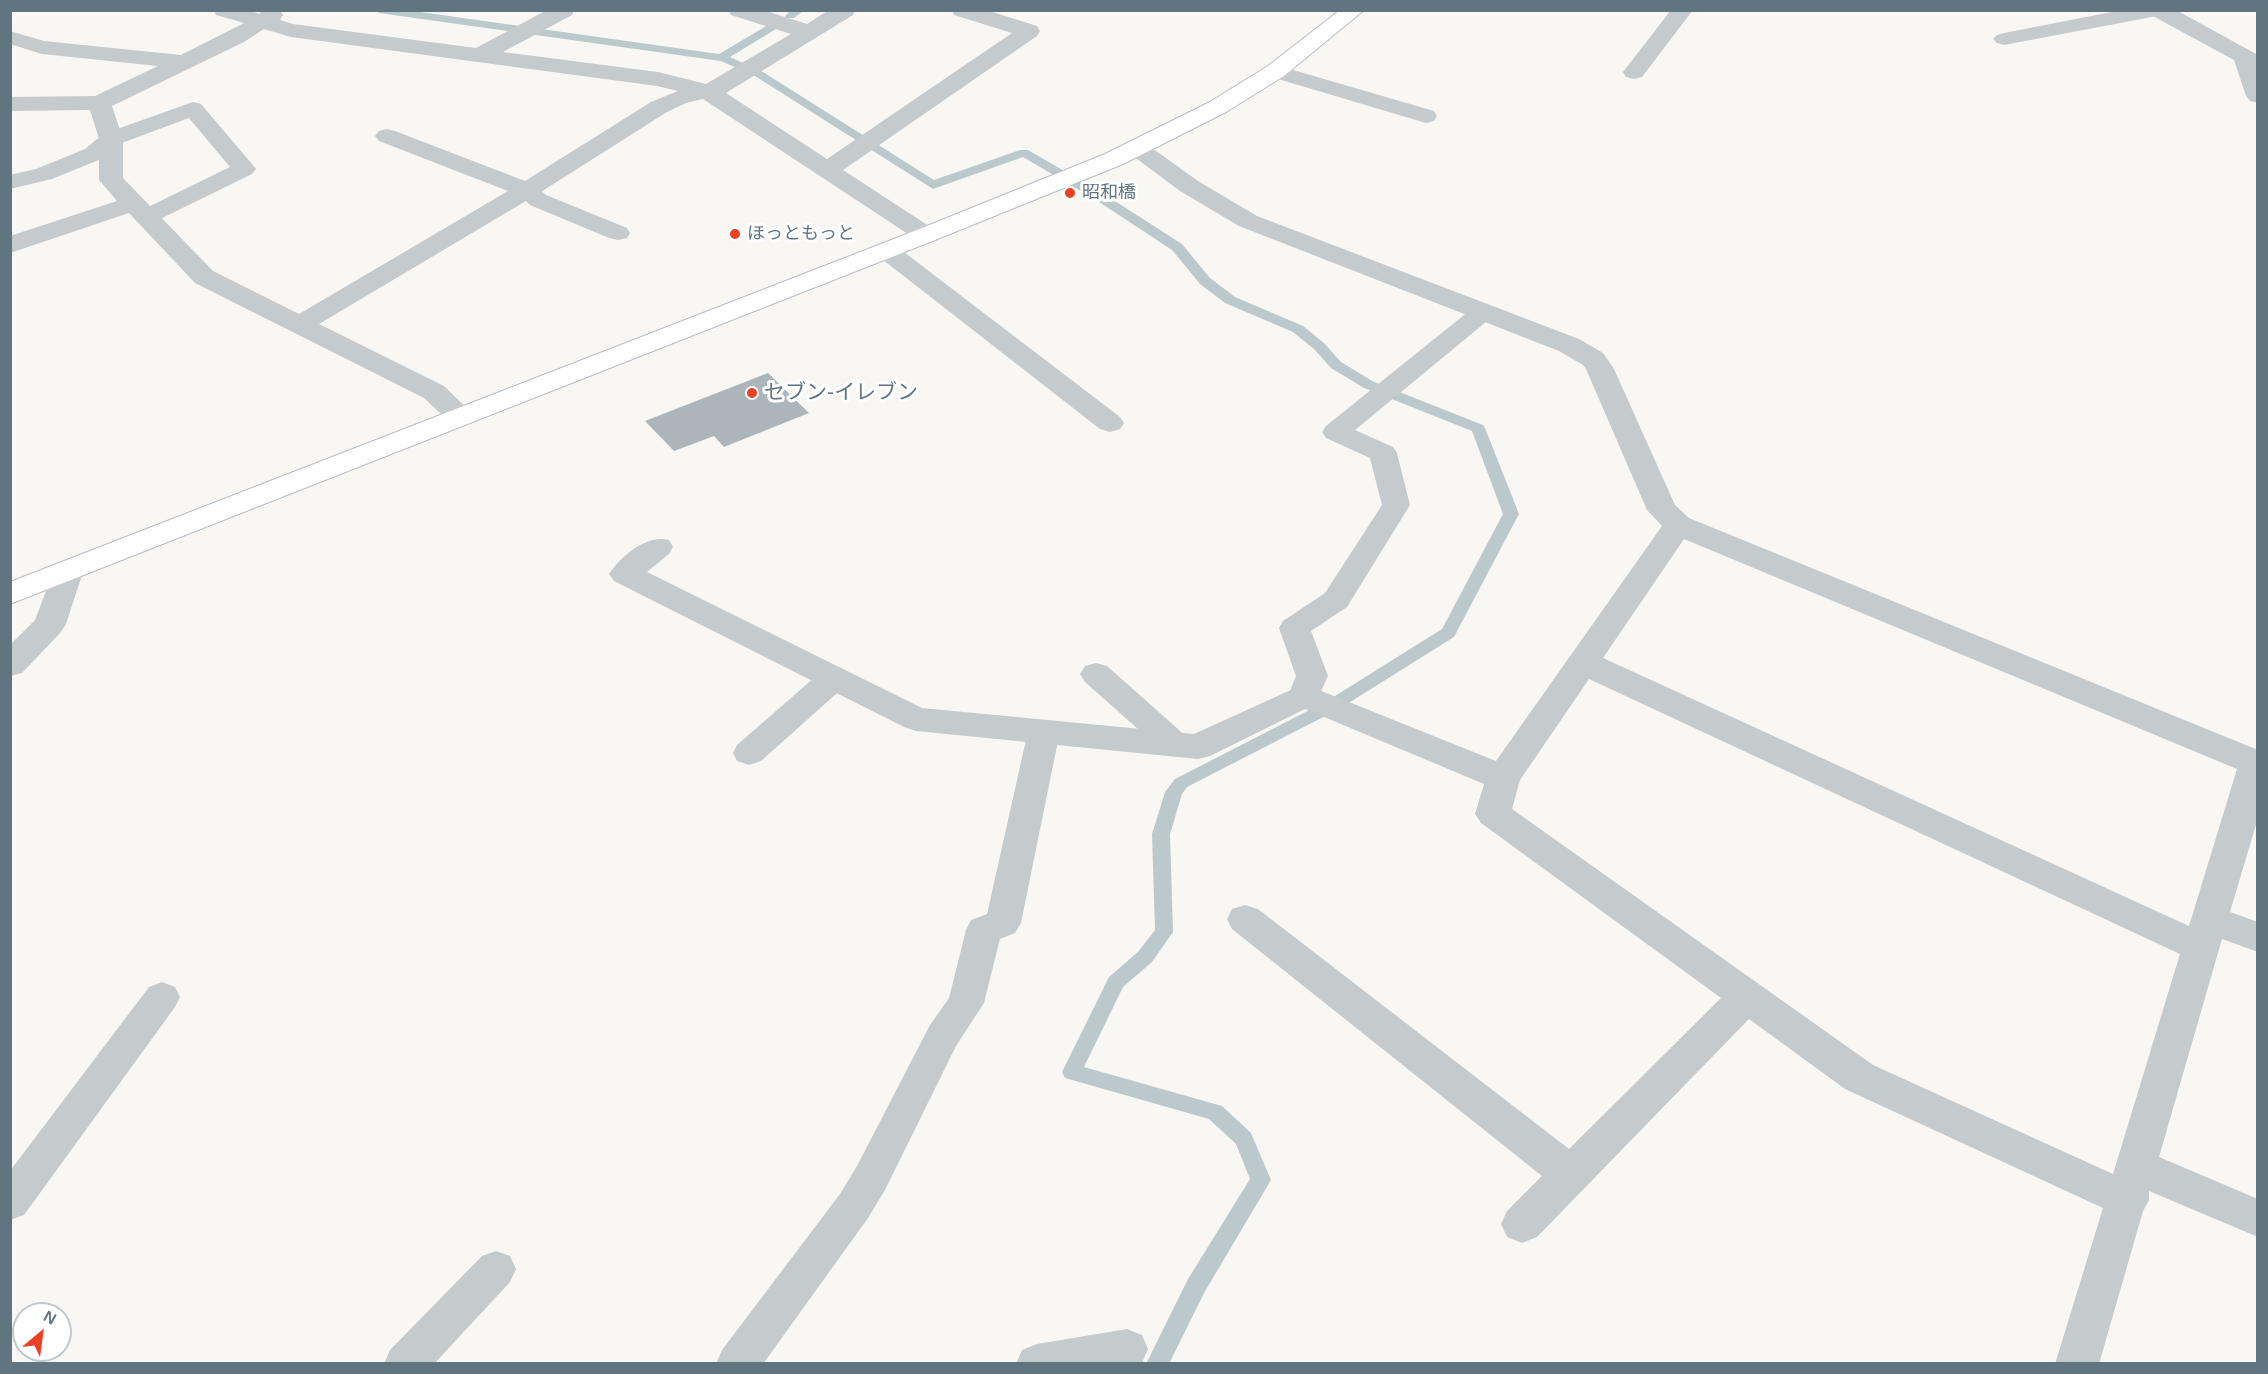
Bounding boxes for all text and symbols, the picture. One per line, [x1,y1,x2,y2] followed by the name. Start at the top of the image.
[1082,182,1136,204] place label: 昭和橋
[1063,186,1077,200] marker: 昭和橋
[747,223,855,245] place label: ほっともっと
[728,227,742,241] marker: ほっともっと
[764,380,918,406] place label: セブン-イレブン
[745,386,759,400] marker: セブン-イレブン
[12,1302,72,1362] north arrow
[41,1307,59,1328] text: N

